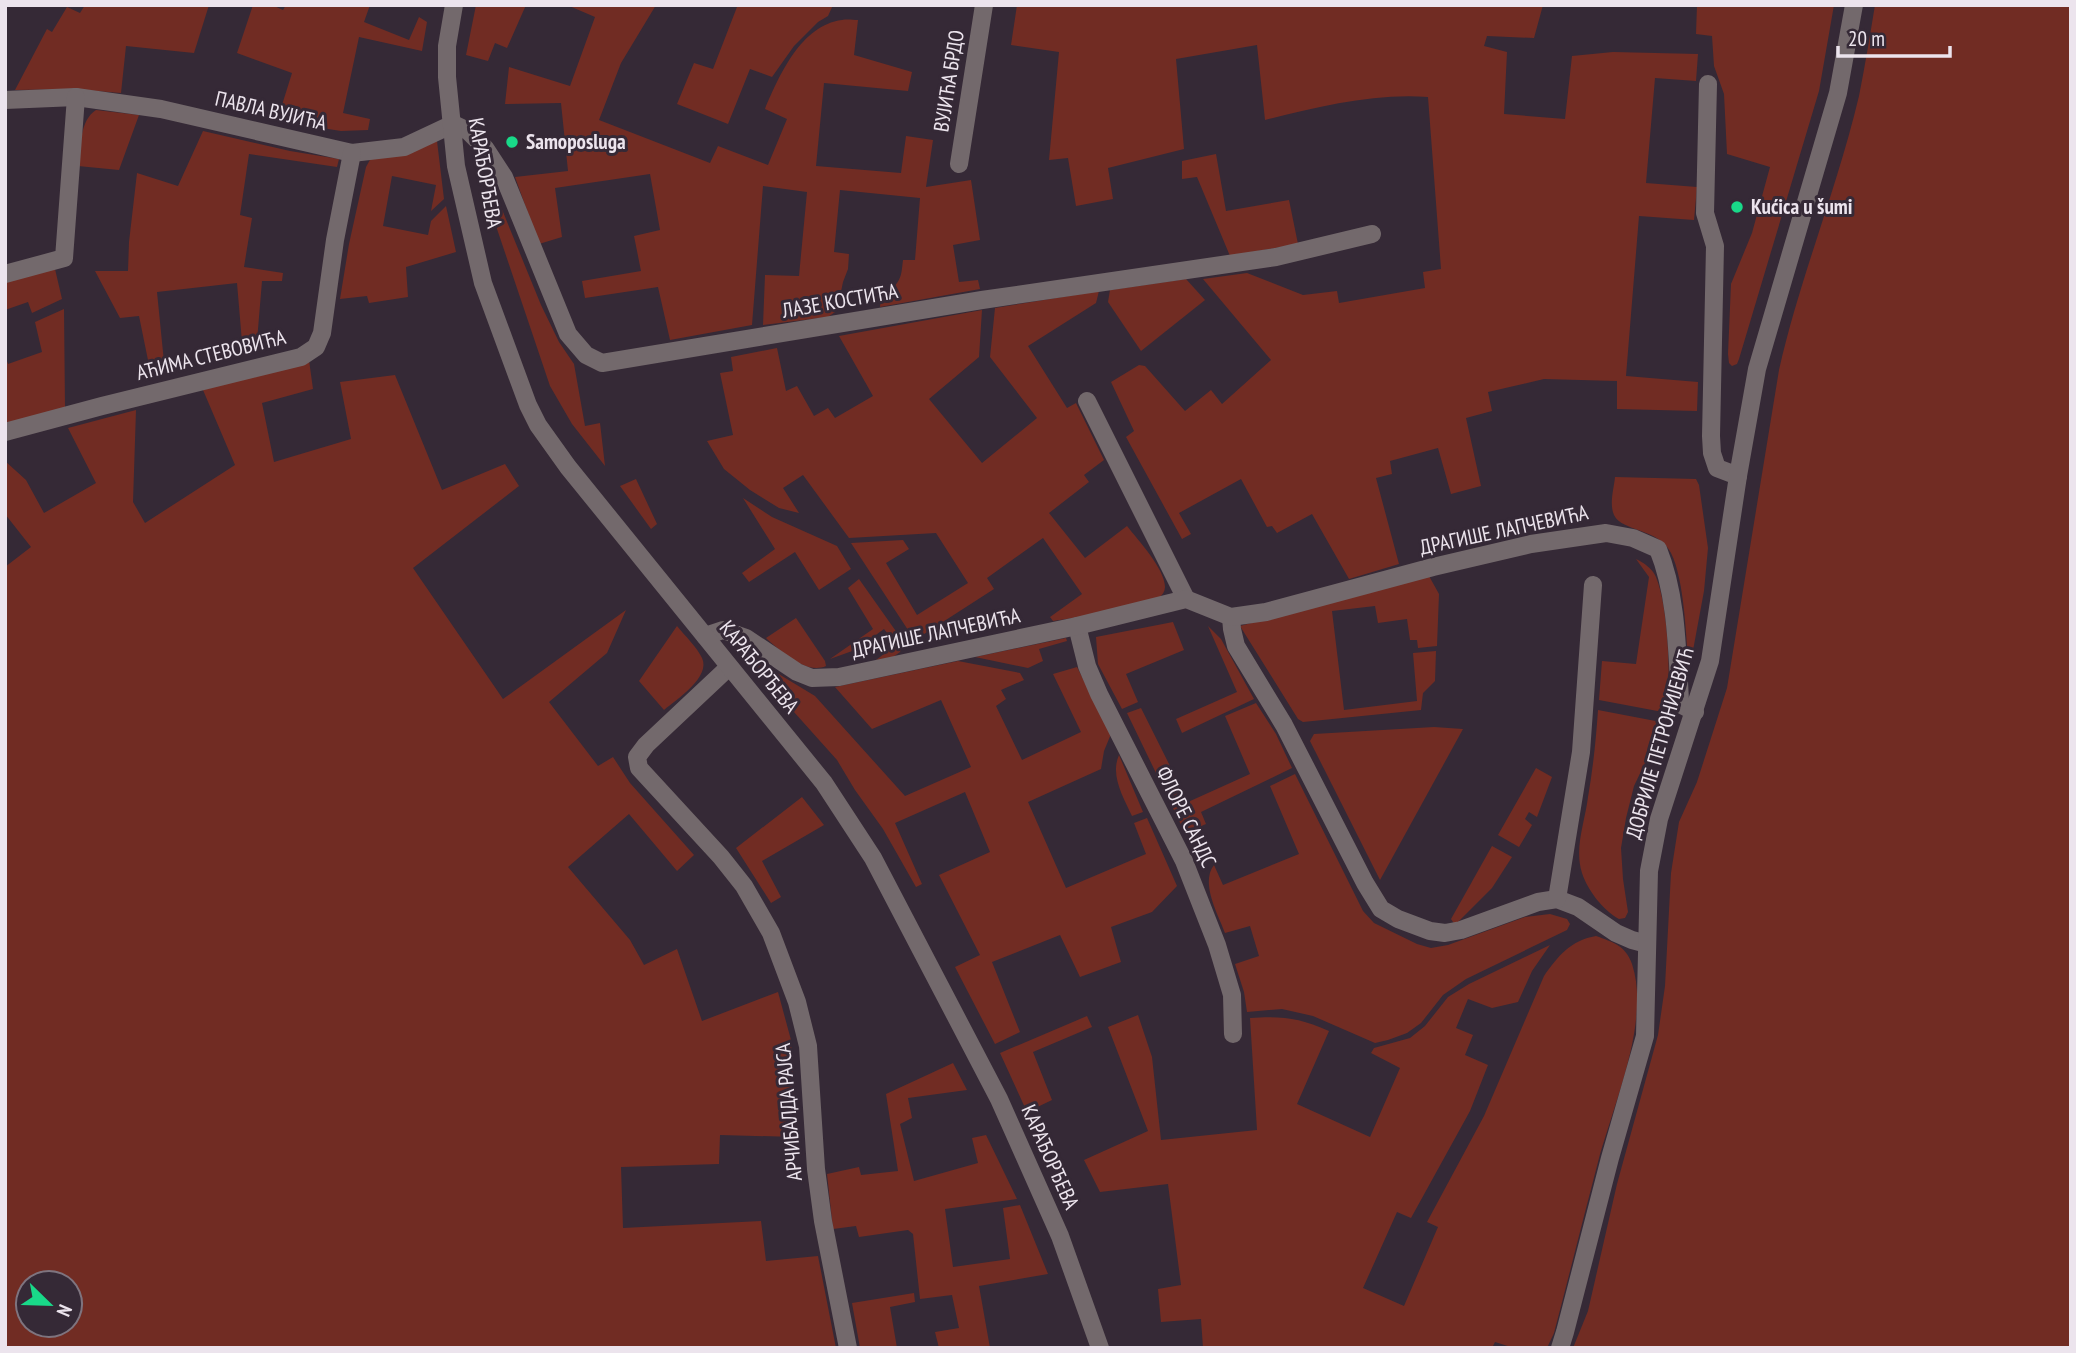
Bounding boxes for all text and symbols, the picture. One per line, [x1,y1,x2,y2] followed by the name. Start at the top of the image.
[1838,14,1950,58] scale bar
[1848,25,1885,52] text: 20 m
[927,28,970,134] street label: ВУЈИЋА БРДО
[213,85,330,136] street label: ПАВЛА ВУЈИЋА
[462,116,508,230] street label: КАРАЂОРЂЕВА
[526,128,626,155] place label: Samoposluga
[504,134,520,150] marker: Samoposluga
[1751,193,1852,220] place label: Kućica u šumi
[1729,199,1745,215] marker: Kućica u šumi
[779,277,900,324] street label: ЛАЗЕ КОСТИЋА
[133,323,288,386] street label: АЋИМА СТЕВОВИЋА
[1417,498,1591,561] street label: ДРАГИШЕ ЛАПЧЕВИЋА
[849,601,1023,664] street label: ДРАГИШЕ ЛАПЧЕВИЋА
[714,615,805,719] street label: КАРАЂОРЂЕВА
[1619,644,1700,842] street label: ДОБРИЛЕ ПЕТРОНИЈЕВИЋ
[1150,762,1223,872] street label: ФЛОРЕ САНДС
[769,1042,808,1182] street label: АРЧИБАЛДА РАЈСА
[1015,1100,1086,1213] street label: КАРАЂОРЂЕВА
[14,1269,84,1339] north arrow
[52,1301,78,1320] text: N

